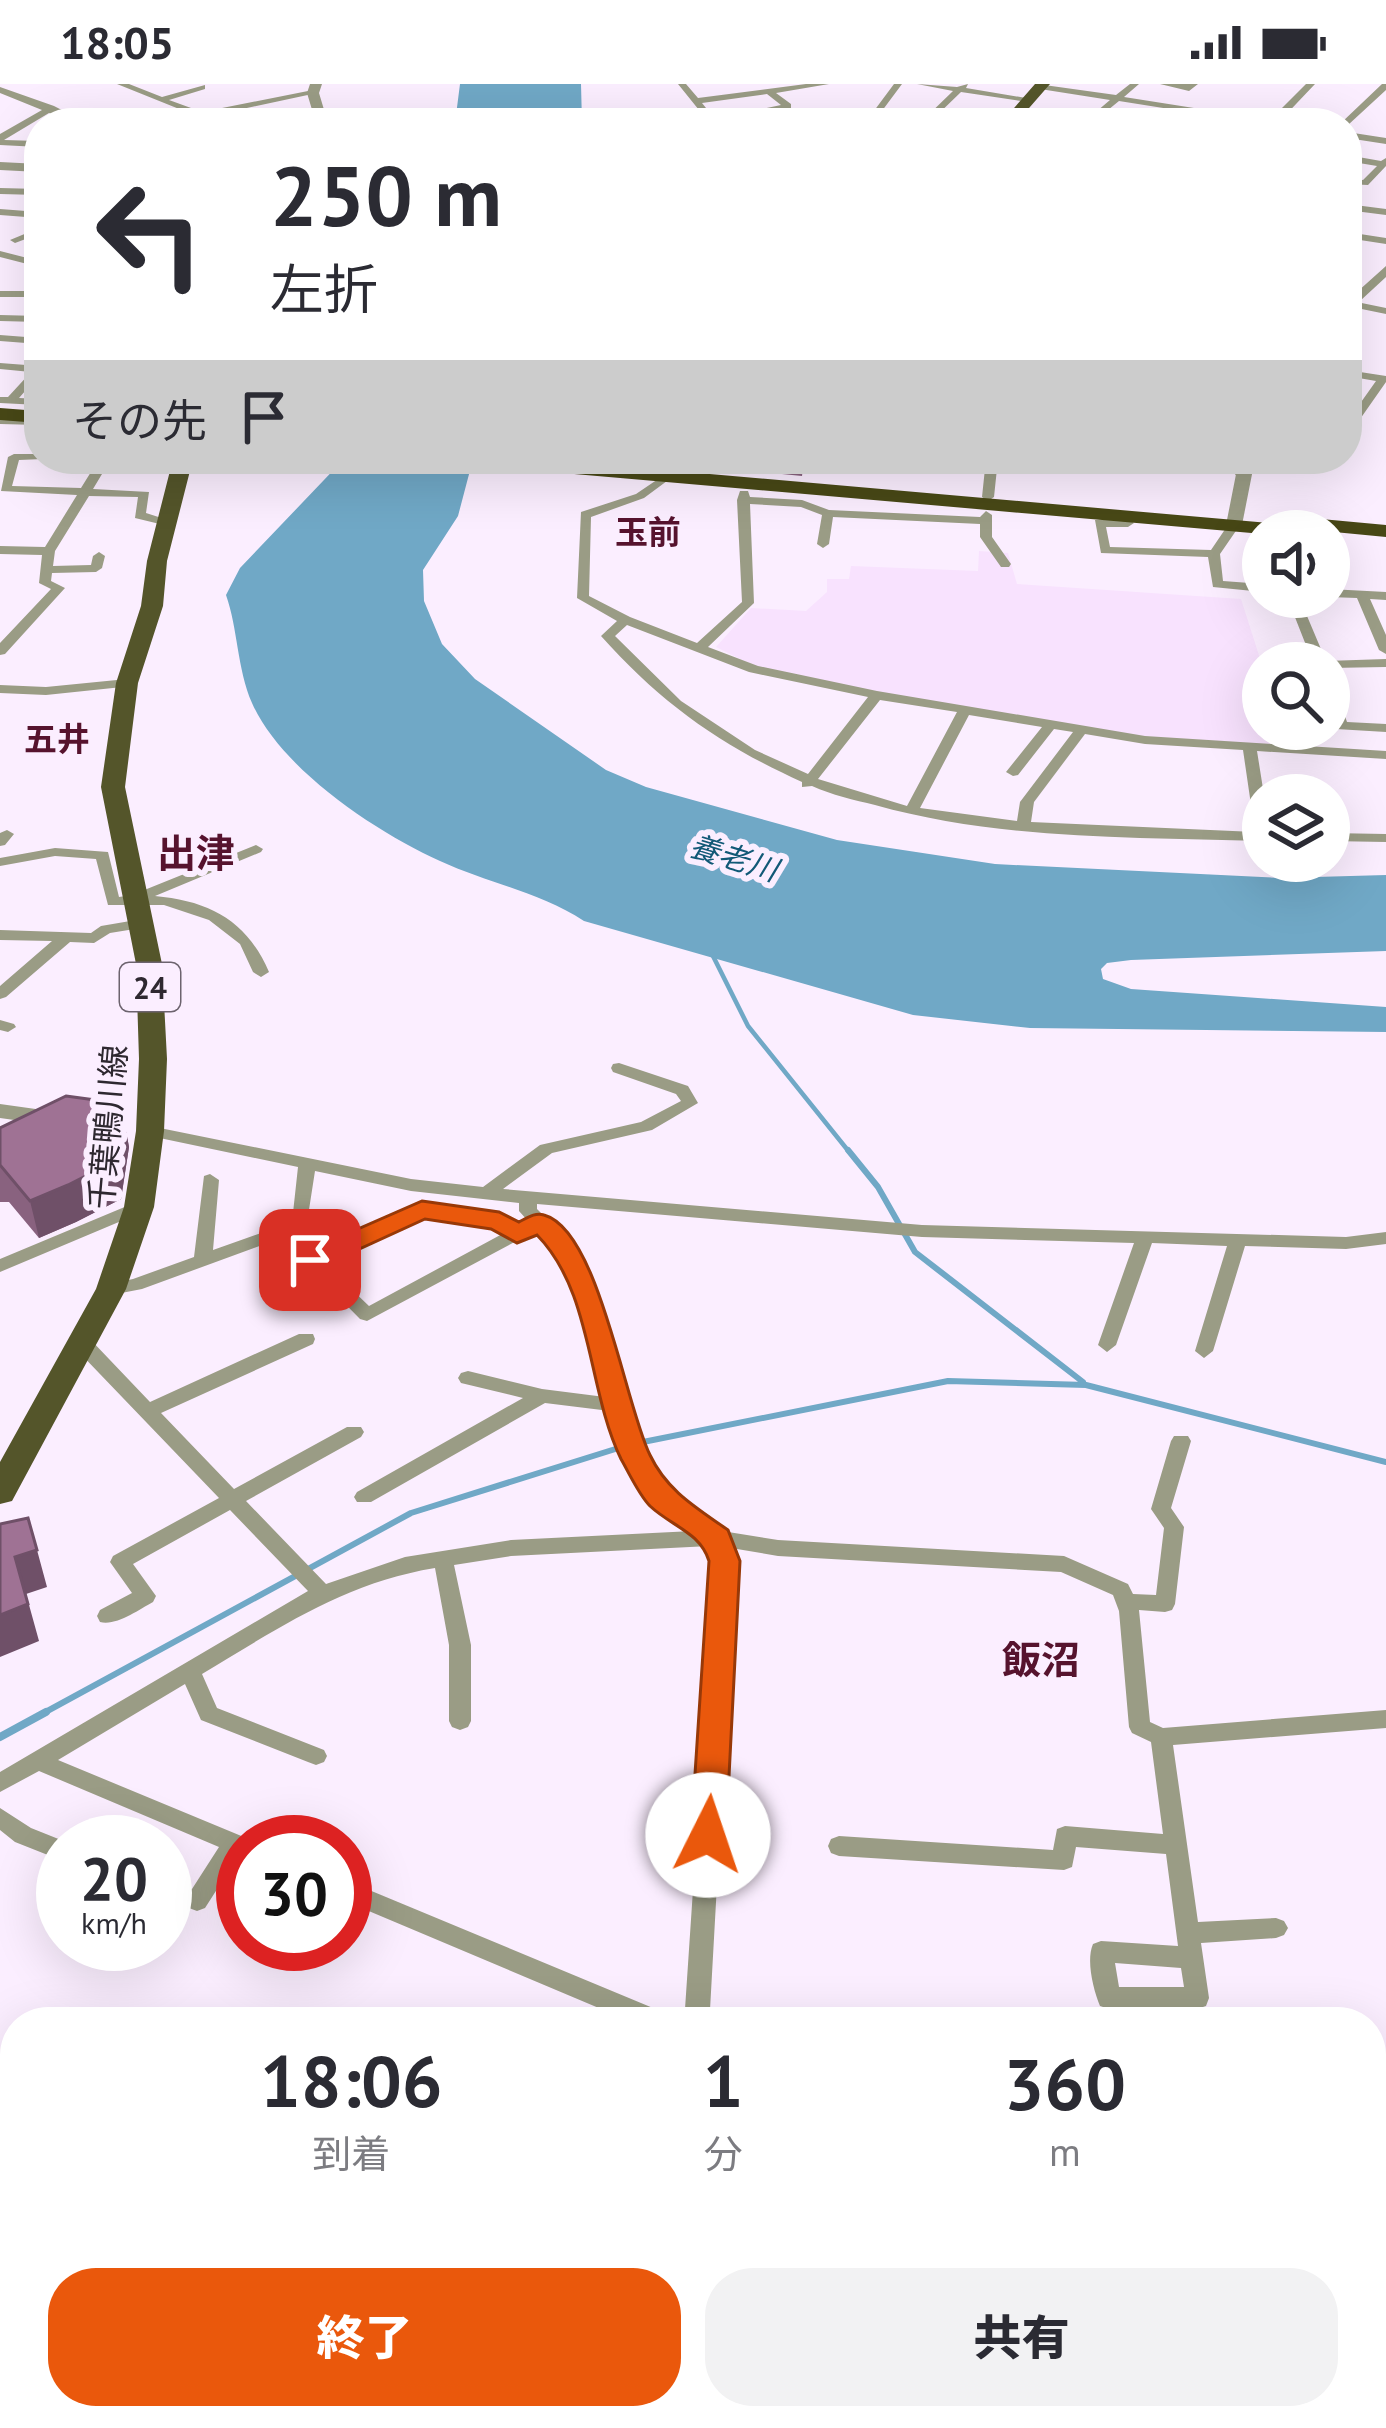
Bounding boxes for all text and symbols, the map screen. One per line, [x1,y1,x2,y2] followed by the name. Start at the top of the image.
[60,13,174,71] text: 18:05
[270,140,502,249] text: 250 m
[72,156,228,312] icon: left
[270,254,378,324] text: 左折
[231,384,297,450] icon: arrive
[72,391,207,449] text: その先
[615,510,681,553] district label: 玉前
[1242,510,1350,882] map controls
[1242,510,1350,618] button: sound
[1242,642,1350,750] button: search
[24,717,90,760] district label: 五井
[1242,774,1350,882] button: layers
[685,825,786,890] water label: 養老川
[157,827,235,878] district label: 出津
[120,963,180,1011] road number: 24
[78,1043,136,1211] street label: 千葉鴨川線
[259,1209,361,1311] pin
[277,1227,343,1293] icon: arrive
[1002,1634,1080,1685] district label: 飯沼
[645,1772,771,1898] position arrow
[216,1815,372,1971] speed limit sign: 30
[80,1839,148,1917] text: 20
[81,1903,147,1942] text: km/h
[260,2034,443,2127] text: 18:06
[703,2034,744,2127] text: 1
[1004,2037,1126,2130] text: 360
[1049,2126,1081,2177] text: m
[312,2128,390,2179] text: 到着
[704,2128,743,2179] text: 分
[48,2268,681,2406] button: 終了
[705,2268,1338,2406] button: 共有

